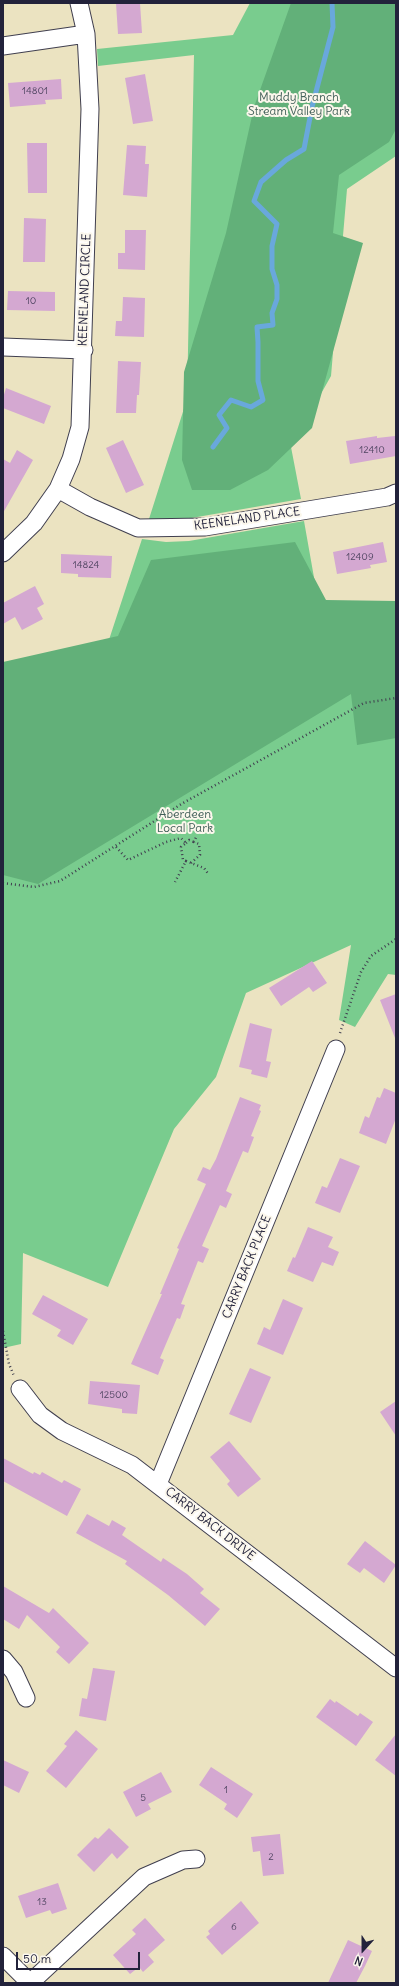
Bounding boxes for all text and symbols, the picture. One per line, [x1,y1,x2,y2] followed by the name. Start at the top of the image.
[22,85,48,97] house number: 14801
[248,91,350,119] park label: Muddy Branch Stream Valley Park
[76,233,94,347] street label: KEENELAND CIRCLE
[26,295,36,307] house number: 10
[359,444,385,456] house number: 12410
[193,504,301,534] street label: KEENELAND PLACE
[346,551,374,563] house number: 12409
[73,559,99,571] house number: 14824
[157,808,213,836] park label: Aberdeen Local Park
[220,1213,274,1321] street label: CARRY BACK PLACE
[100,1389,128,1401] house number: 12500
[162,1484,258,1564] street label: CARRY BACK DRIVE
[224,1784,228,1796] house number: 1
[140,1792,146,1804] house number: 5
[268,1851,274,1863] house number: 2
[37,1896,47,1908] house number: 13
[231,1921,237,1933] house number: 6
[343,1930,383,1970] north arrow
[18,1944,142,1970] scale bar
[23,1951,51,1966] text: 50 m
[353,1953,365,1969] text: N

